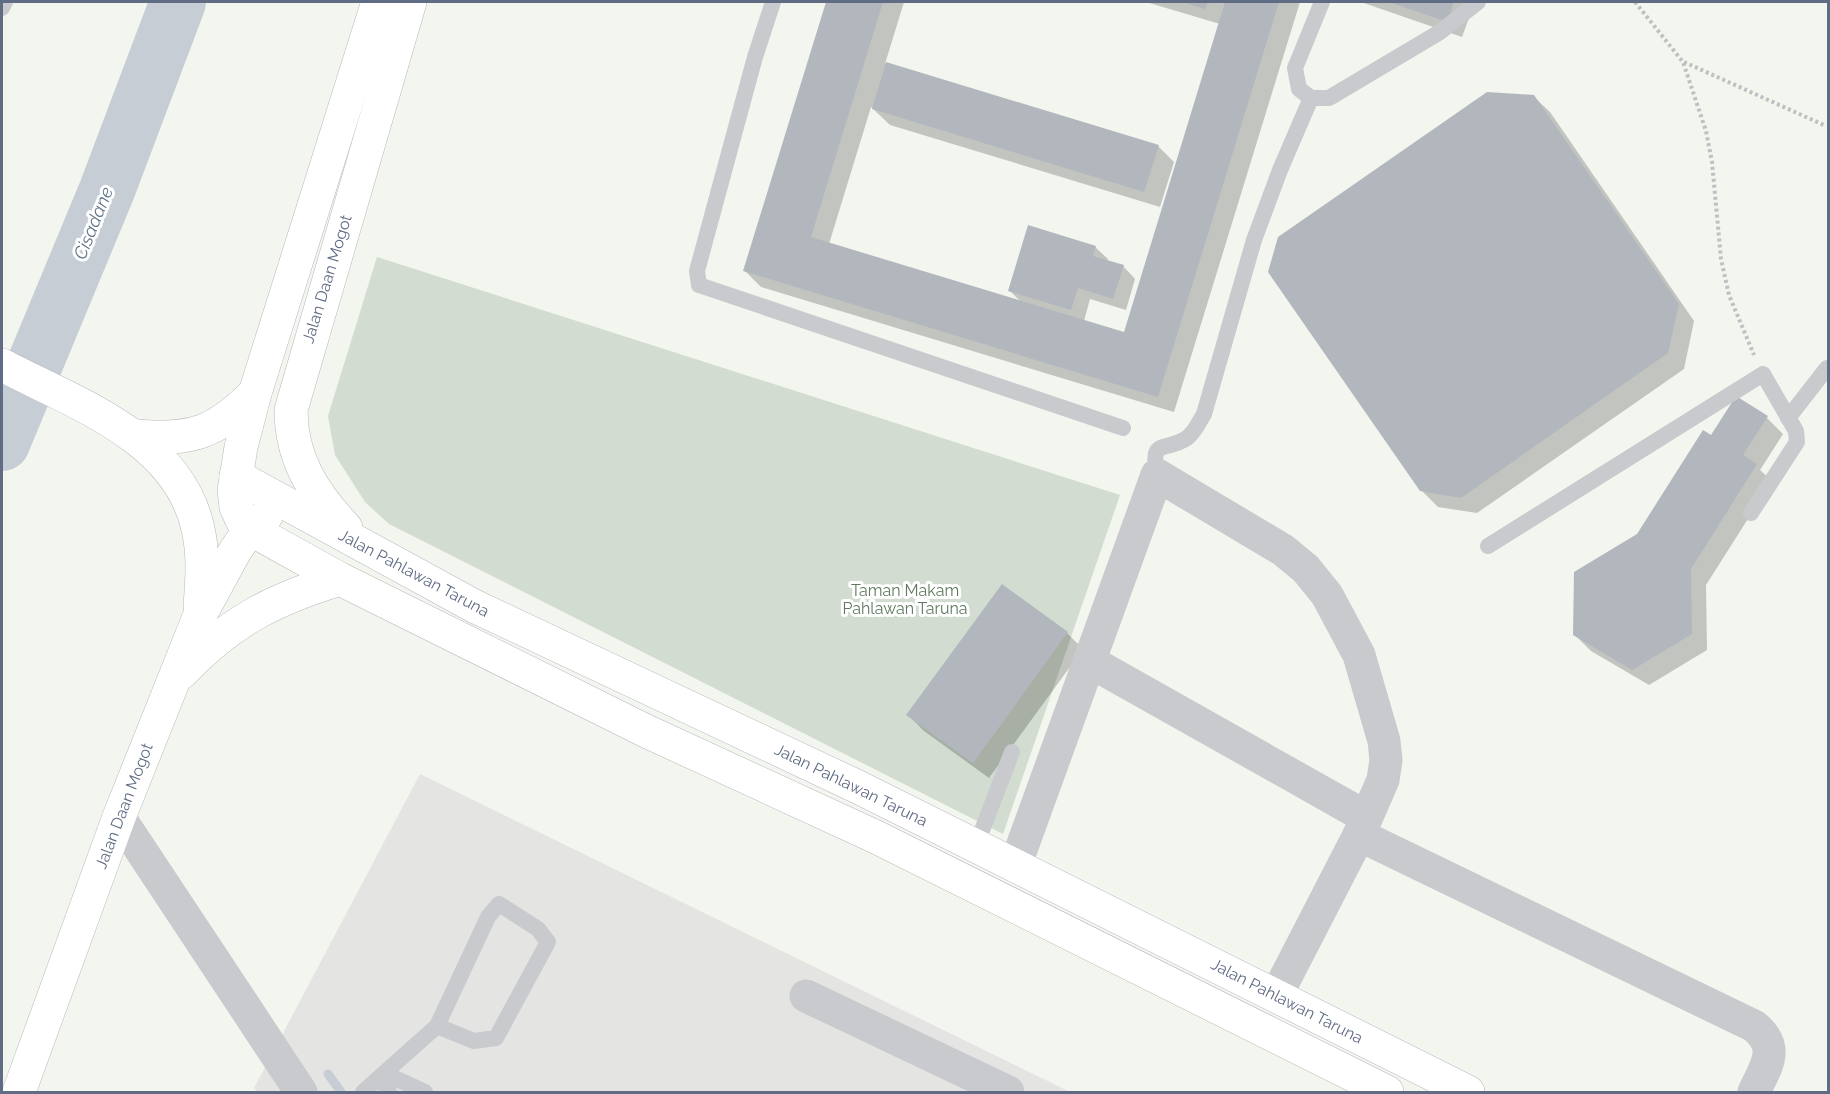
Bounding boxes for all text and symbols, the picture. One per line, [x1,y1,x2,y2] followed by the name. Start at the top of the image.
[69,183,117,262] water label: Cisadane
[298,212,356,345] street label: Jalan Daan Mogot
[335,525,493,621] street label: Jalan Pahlawan Taruna
[842,581,968,618] park label: Taman Makam Pahlawan Taruna
[91,740,157,872] street label: Jalan Daan Mogot
[771,740,931,830] street label: Jalan Pahlawan Taruna
[1208,954,1366,1048] street label: Jalan Pahlawan Taruna

